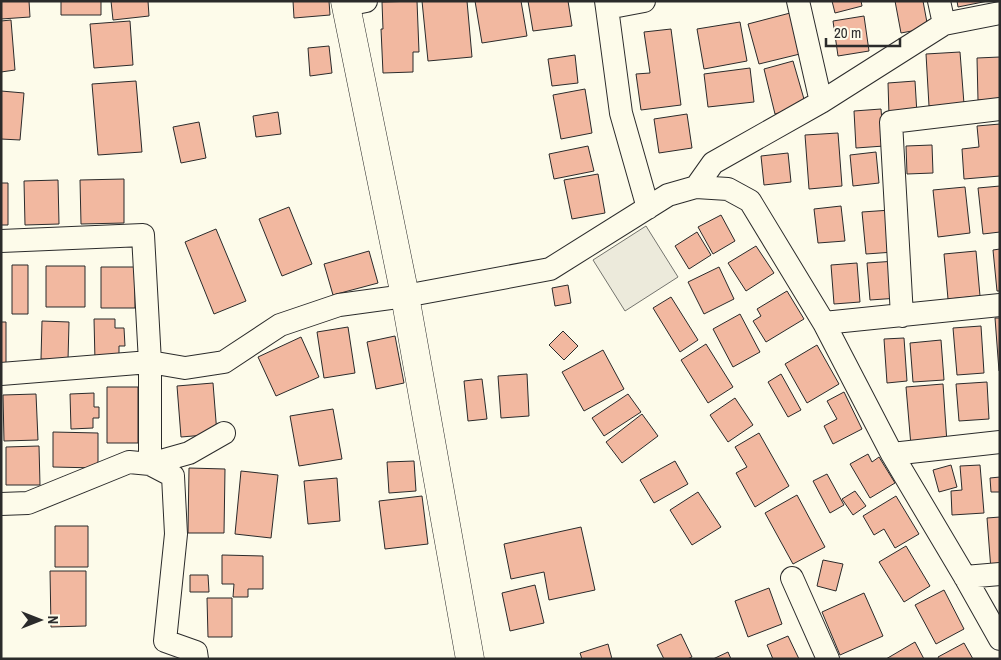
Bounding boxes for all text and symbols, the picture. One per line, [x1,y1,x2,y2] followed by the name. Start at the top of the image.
[826,15,900,47] scale bar
[834,22,861,43] text: 20 m
[15,595,65,645] north arrow
[44,616,62,624] text: N

